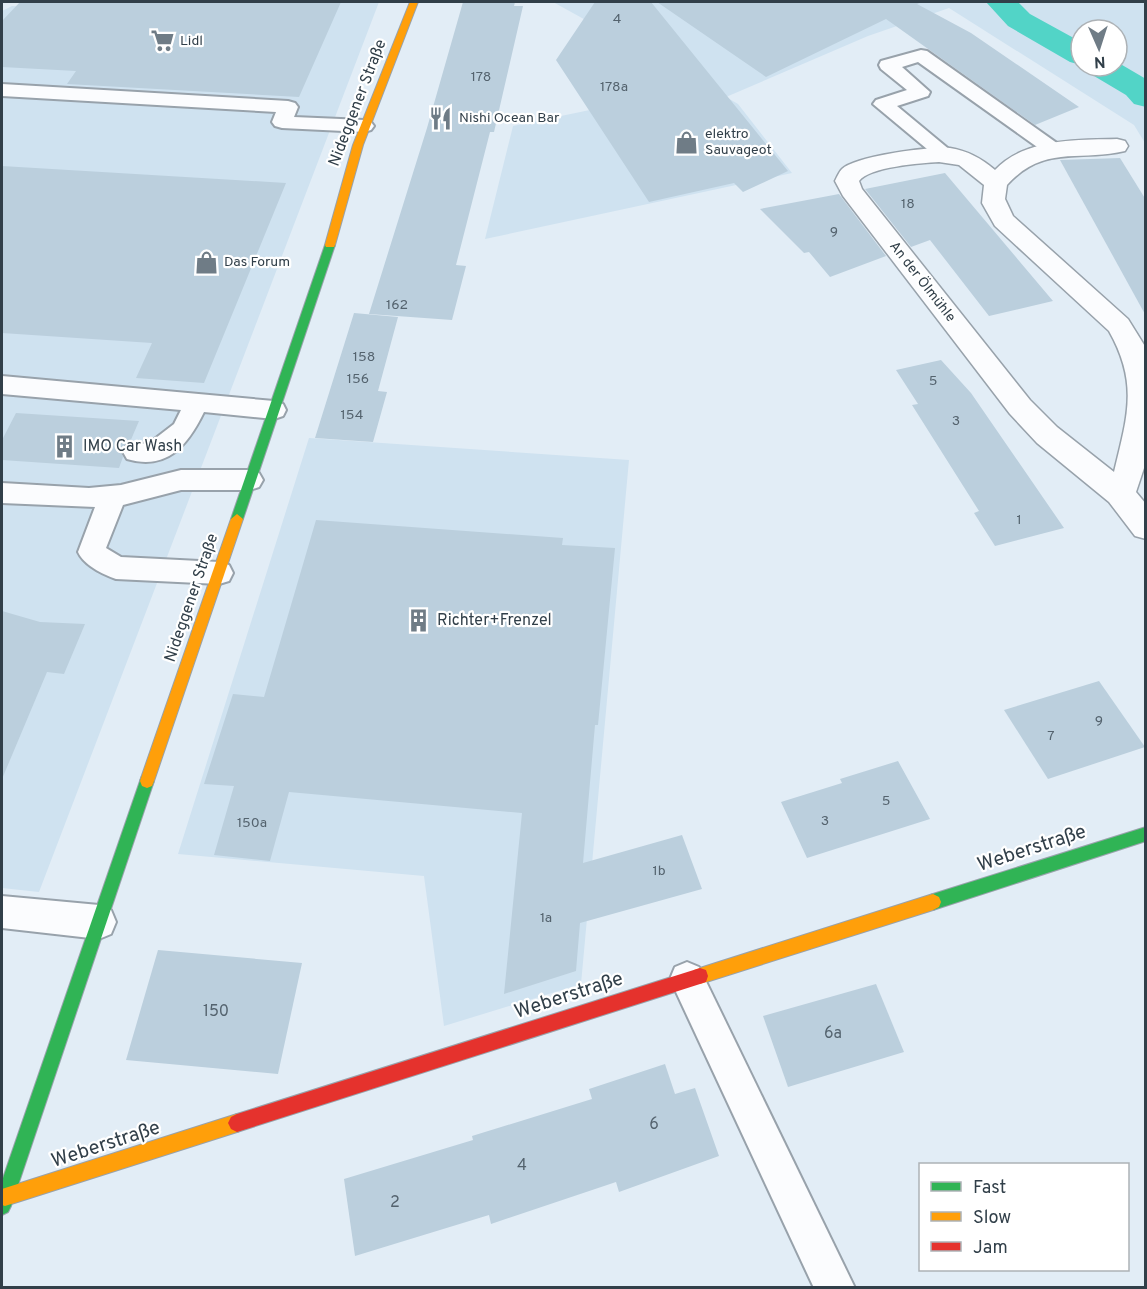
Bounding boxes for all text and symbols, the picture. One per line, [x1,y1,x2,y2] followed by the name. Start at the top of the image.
[613,11,621,28] house number: 4
[1069,18,1129,78] north arrow
[149,28,175,54] supermarket icon: Lidl
[180,33,203,50] place label: Lidl
[325,37,391,169] street label: Nideggener Straße
[1093,51,1106,71] text: N
[471,69,491,86] house number: 178
[600,79,628,96] house number: 178a
[428,105,454,131] restaurant icon: Nishi Ocean Bar
[459,110,560,127] place label: Nishi Ocean Bar
[705,126,772,159] place label: elektro Sauvageot
[674,129,700,155] shop icon: elektro Sauvageot
[901,196,915,213] house number: 18
[830,224,838,241] house number: 9
[885,238,960,326] street label: An der Ölmühle
[193,249,219,275] shop icon: Das Forum
[224,254,290,271] place label: Das Forum
[386,297,408,314] house number: 162
[353,349,375,366] house number: 158
[347,371,369,388] house number: 156
[929,373,937,390] house number: 5
[341,407,363,424] house number: 154
[952,413,960,430] house number: 3
[52,434,78,460] building icon: IMO Car Wash
[83,437,182,457] place label: IMO Car Wash
[1016,512,1022,529] house number: 1
[161,531,223,665] street label: Nideggener Straße
[406,608,432,634] building icon: Richter+Frenzel
[437,611,552,631] place label: Richter+Frenzel
[1095,713,1103,730] house number: 9
[1047,728,1055,745] house number: 7
[882,793,890,810] house number: 5
[821,813,829,830] house number: 3
[237,815,267,832] house number: 150a
[974,819,1090,879] street label: Weberstraße
[652,863,666,880] house number: 1b
[540,910,552,927] house number: 1a
[511,966,627,1026] street label: Weberstraße
[203,1002,229,1022] house number: 150
[824,1024,842,1044] house number: 6a
[48,1115,164,1175] street label: Weberstraße
[649,1115,659,1135] house number: 6
[517,1156,527,1176] house number: 4
[919,1163,1129,1271] legend
[973,1177,1006,1200] text: Fast
[390,1193,400,1213] house number: 2
[973,1207,1011,1230] text: Slow
[973,1237,1008,1260] text: Jam

